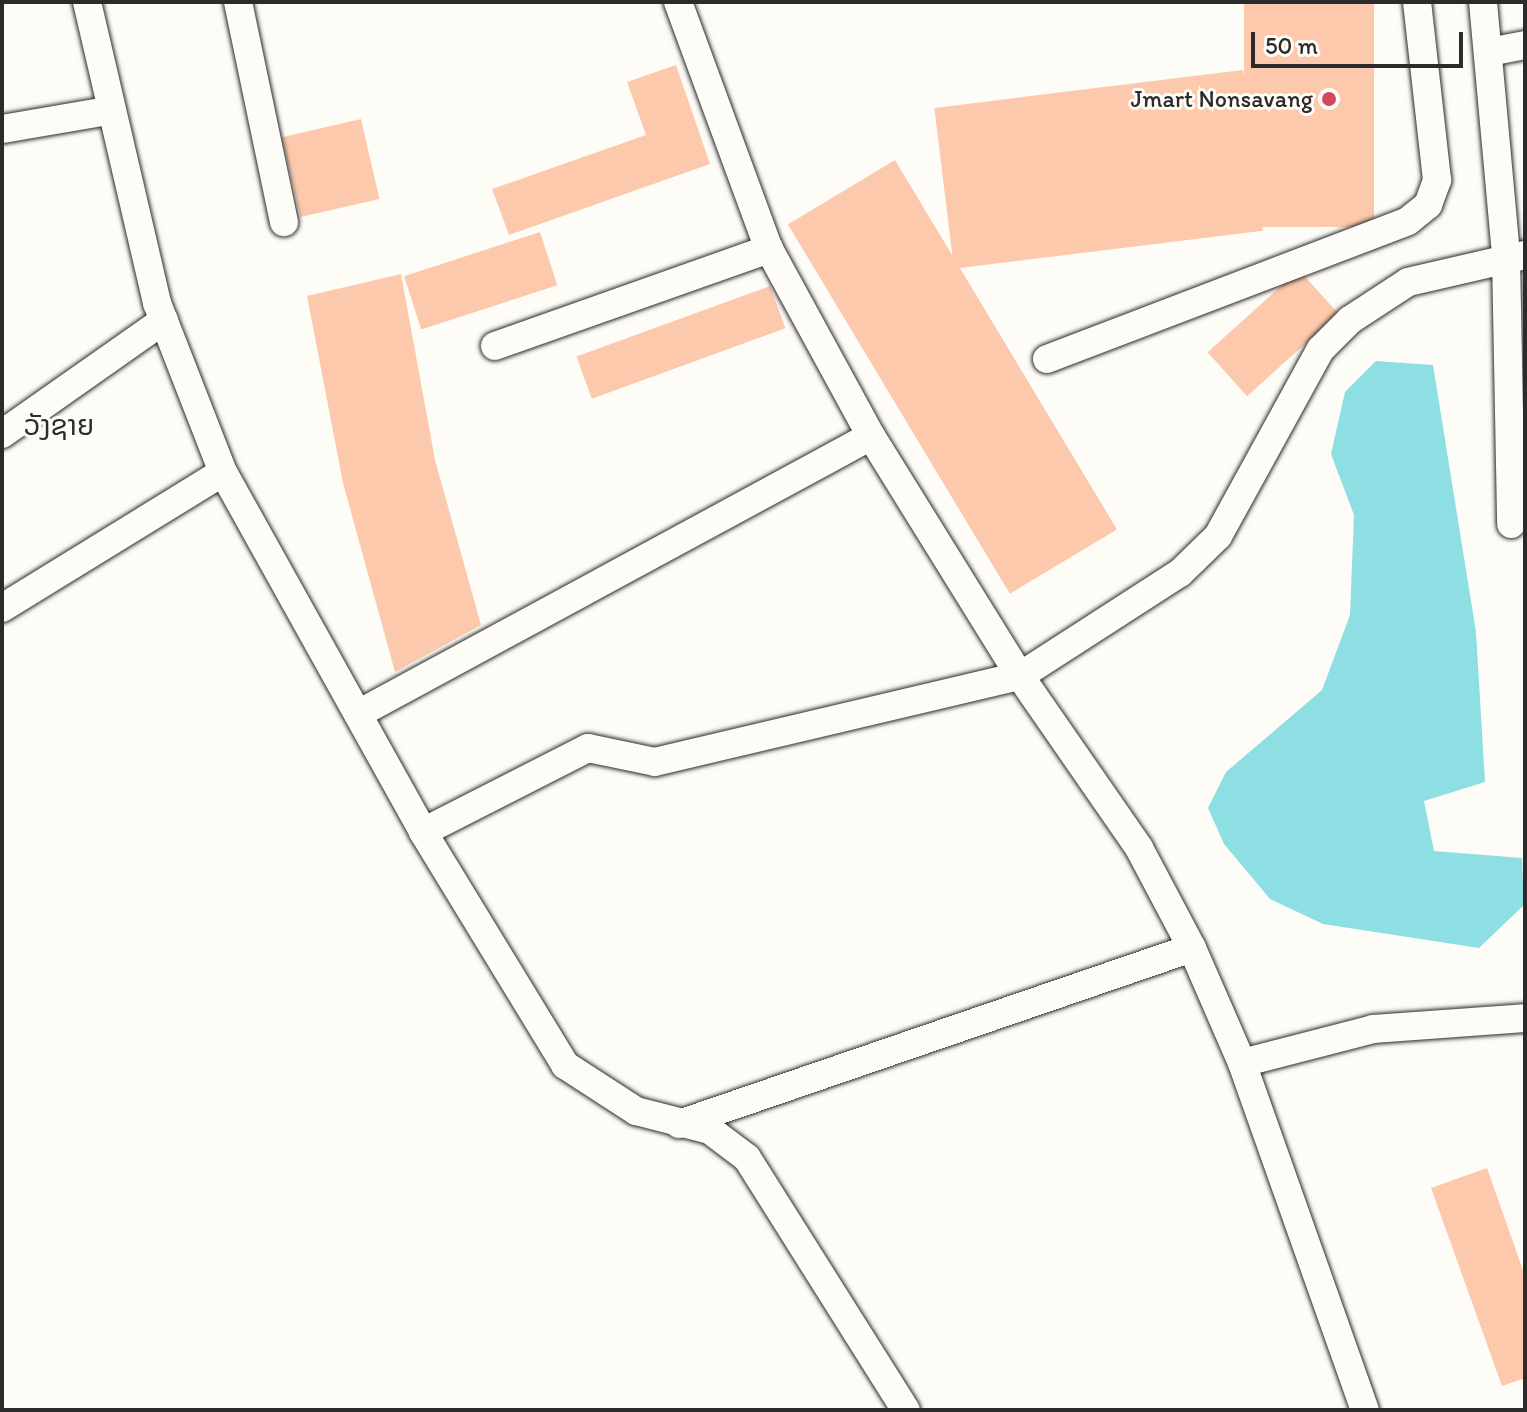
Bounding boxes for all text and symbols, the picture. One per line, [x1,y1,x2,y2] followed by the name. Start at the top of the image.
[1255,16,1467,66] scale bar
[1265,31,1318,60] text: 50 m
[1131,85,1313,113] place label: Jmart Nonsavang
[1320,90,1338,108] marker: Jmart Nonsavang
[24,408,94,442] district label: ວັງຊາຍ

